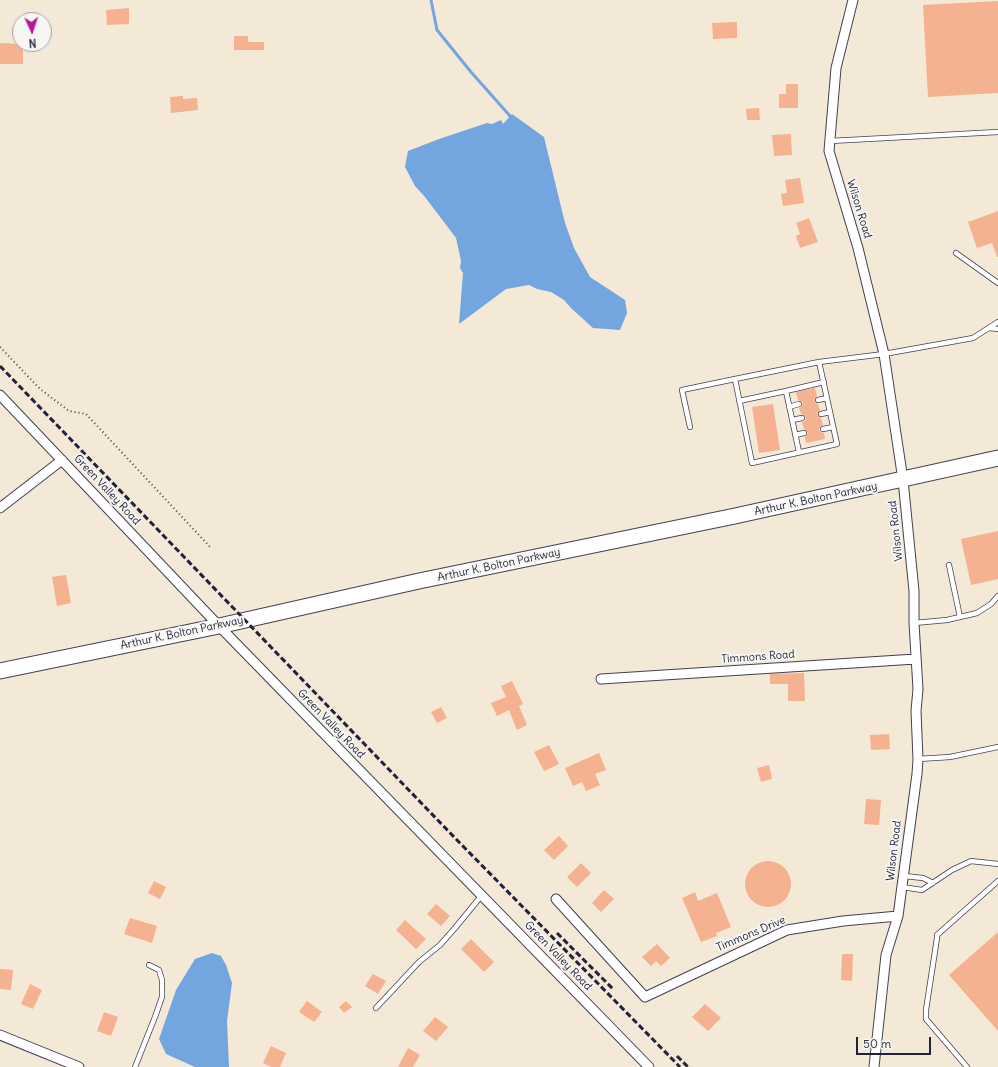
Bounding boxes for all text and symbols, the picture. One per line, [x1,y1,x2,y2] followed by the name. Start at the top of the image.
[12,12,52,52] north arrow
[28,36,37,50] text: N
[844,178,874,240] street label: Wilson Road
[71,452,143,528] street label: Green Valley Road
[753,480,879,518] street label: Arthur K. Bolton Parkway
[886,500,906,562] street label: Wilson Road
[436,546,562,584] street label: Arthur K. Bolton Parkway
[119,614,245,652] street label: Arthur K. Bolton Parkway
[721,648,795,666] street label: Timmons Road
[295,687,367,761] street label: Green Valley Road
[884,820,904,882] street label: Wilson Road
[715,914,787,954] street label: Timmons Drive
[522,919,594,993] street label: Green Valley Road
[858,1029,933,1055] scale bar
[863,1036,891,1051] text: 50 m

